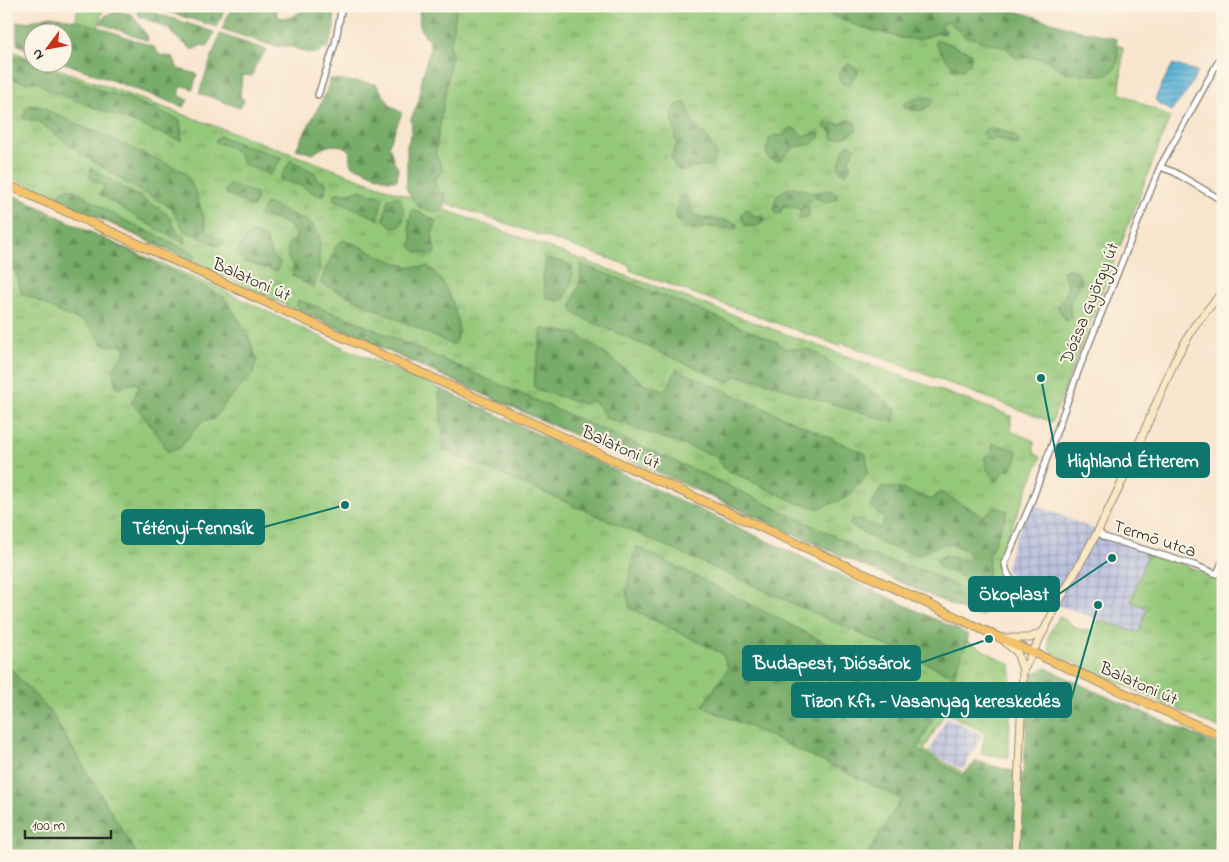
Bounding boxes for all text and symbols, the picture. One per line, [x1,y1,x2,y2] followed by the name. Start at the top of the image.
[22,22,72,72] north arrow
[27,45,50,64] text: N
[1054,239,1128,370] street label: Dózsa György út
[207,252,294,310] street label: Balatoni út
[576,420,663,478] street label: Balatoni út
[1057,443,1209,477] callout: Highland Étterem
[1067,449,1199,478] text: Highland Étterem
[122,510,264,544] callout: Tétényi-fennsík
[1110,514,1199,566] street label: Termő utca
[132,516,254,545] text: Tétényi-fennsík
[969,577,1059,611] callout: Ökoplast
[979,582,1050,609] text: Ökoplast
[743,646,920,680] callout: Budapest, Diósárok
[752,651,911,678] text: Budapest, Diósárok
[1094,656,1181,714] street label: Balatoni út
[792,683,1071,717] callout: Tizon Kft. - Vasanyag kereskedés
[801,689,1061,718] text: Tizon Kft. - Vasanyag kereskedés
[25,807,111,839] scale bar
[32,815,65,837] text: 100 m

